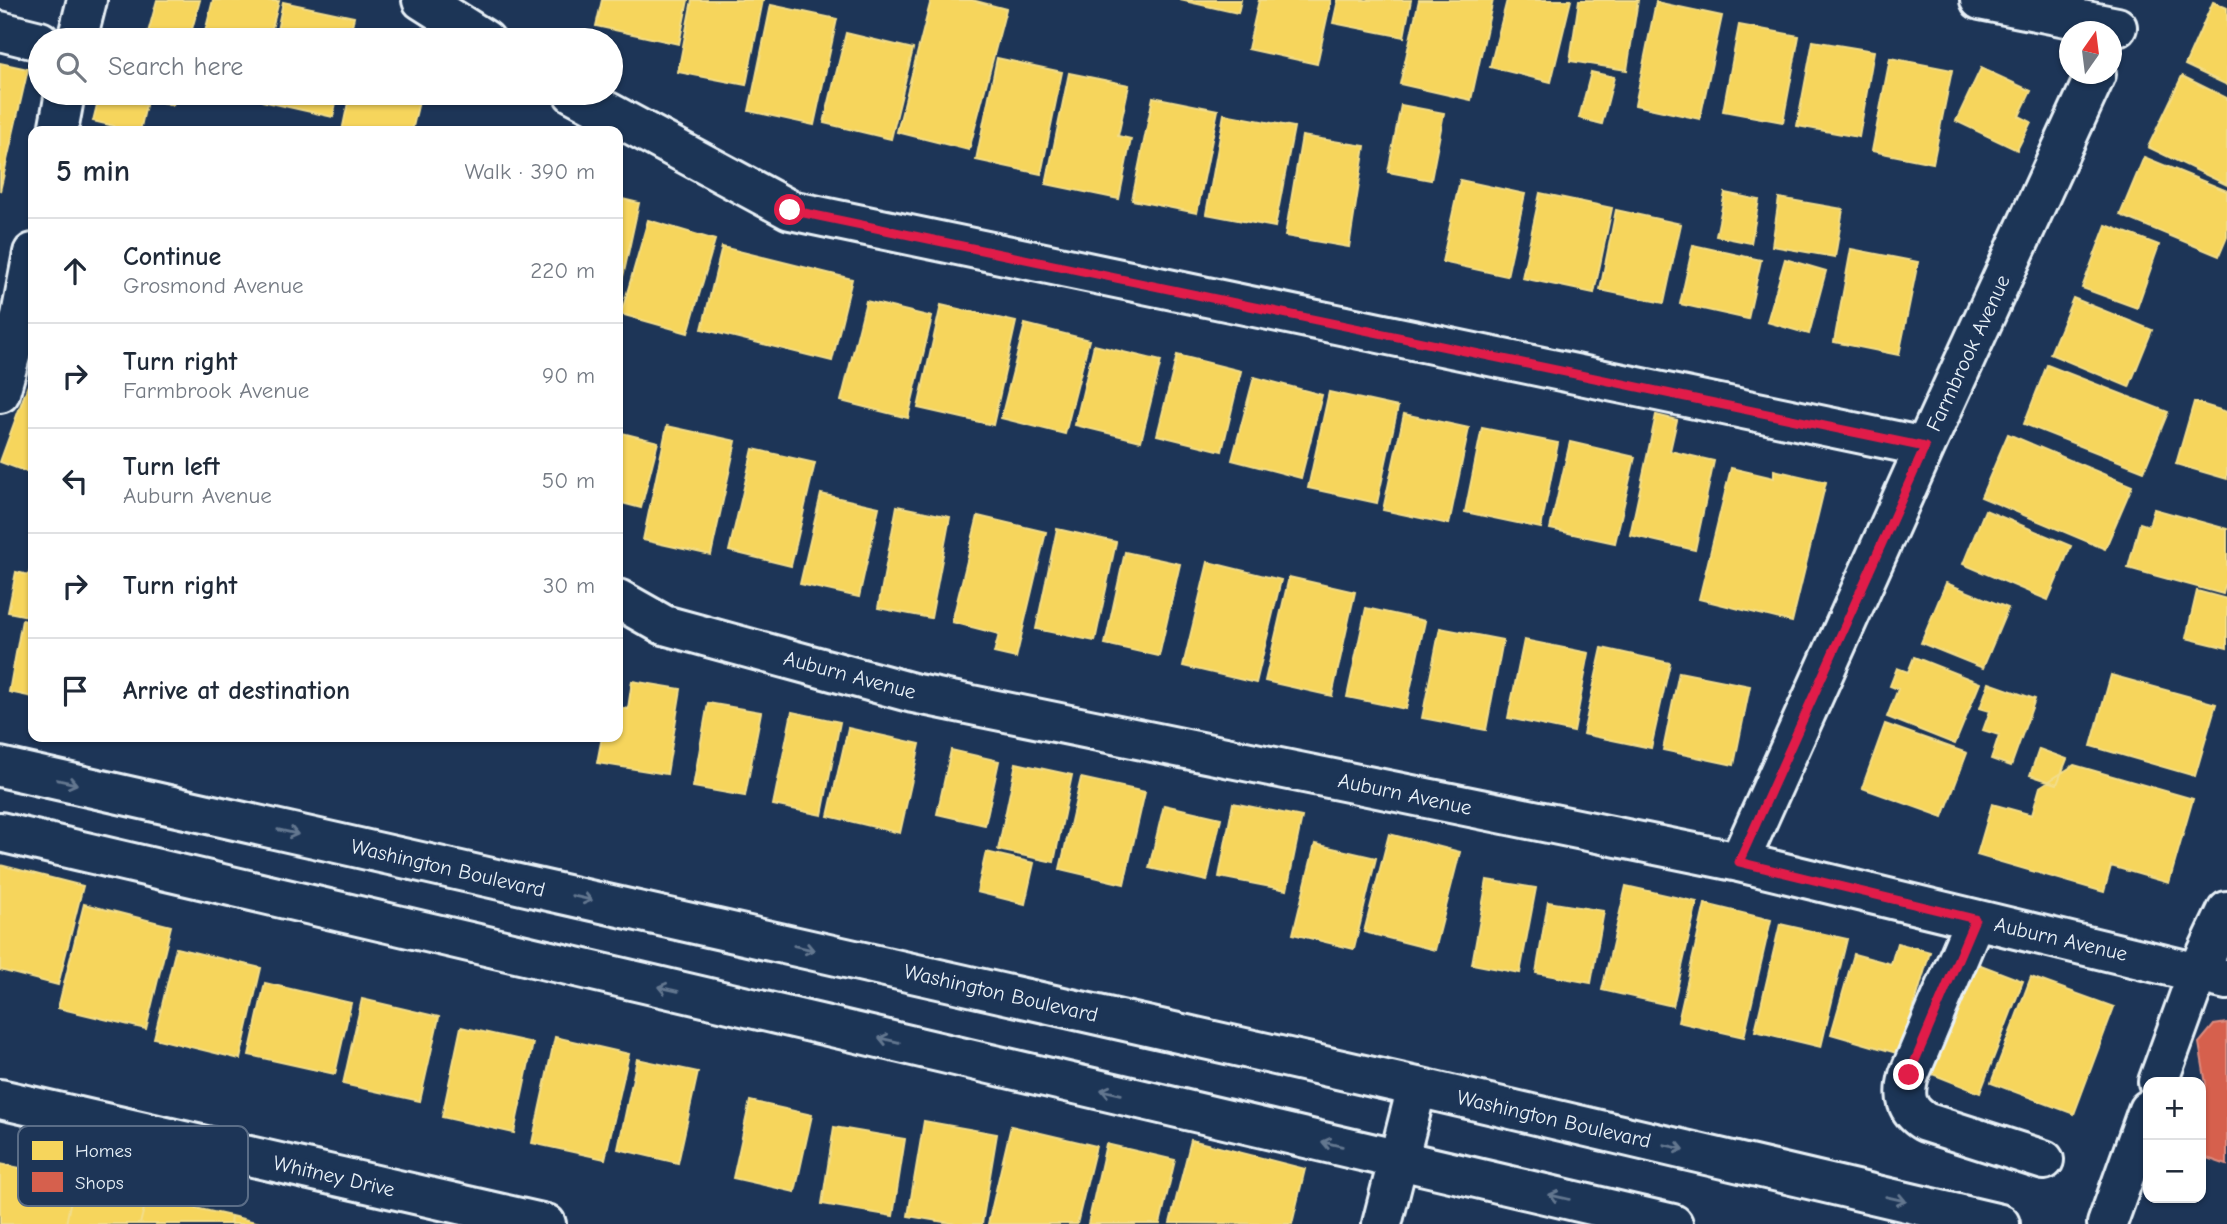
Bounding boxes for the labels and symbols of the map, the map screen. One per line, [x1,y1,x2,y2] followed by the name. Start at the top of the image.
[2059,21,2122,84] north arrow
[774,194,805,225] route start
[1921,271,2015,435] street label: Farmbrook Avenue
[781,646,919,704] street label: Auburn Avenue
[1336,768,1474,820] street label: Auburn Avenue
[55,776,78,789] one-way arrow
[277,826,299,839] one-way arrow
[349,834,547,902] street label: Washington Boulevard
[570,892,593,906] one-way arrow
[1992,912,2130,966] street label: Auburn Avenue
[792,942,815,956] one-way arrow
[902,959,1100,1027] street label: Washington Boulevard
[657,981,680,995] one-way arrow
[878,1033,901,1047] one-way arrow
[1893,1059,1924,1090] route end
[1100,1085,1123,1099] one-way arrow
[1455,1085,1653,1153] street label: Washington Boulevard
[18,1126,248,1206] legend
[1322,1137,1344,1150] one-way arrow
[75,1140,132,1162] text: Homes
[1662,1141,1685,1154] one-way arrow
[271,1150,397,1202] street label: Whitney Drive
[75,1172,124,1194] text: Shops
[1548,1190,1571,1203] one-way arrow
[1884,1193,1907,1207] one-way arrow

